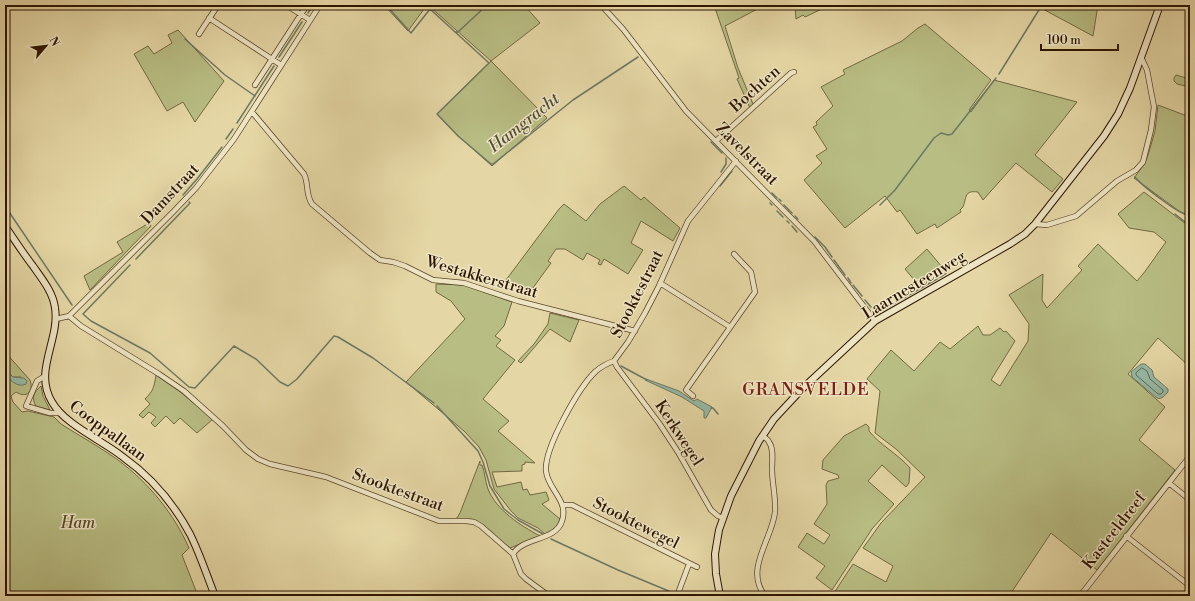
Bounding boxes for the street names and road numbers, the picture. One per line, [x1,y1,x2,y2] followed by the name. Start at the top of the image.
[725,61,785,117] street label: Bochten
[711,118,783,190] street label: Zavelstraat
[137,159,203,229] street label: Damstraat
[606,246,668,341] street label: Stooktestraat
[859,246,970,324] street label: Laarnesteenweg
[423,251,541,303] street label: Westakkerstraat
[65,396,151,466] street label: Cooppallaan
[650,396,708,470] street label: Kerkwegel
[349,464,447,516] street label: Stooktestraat
[1078,488,1151,573] street label: Kasteeldreef
[589,493,683,553] street label: Stooktewegel

